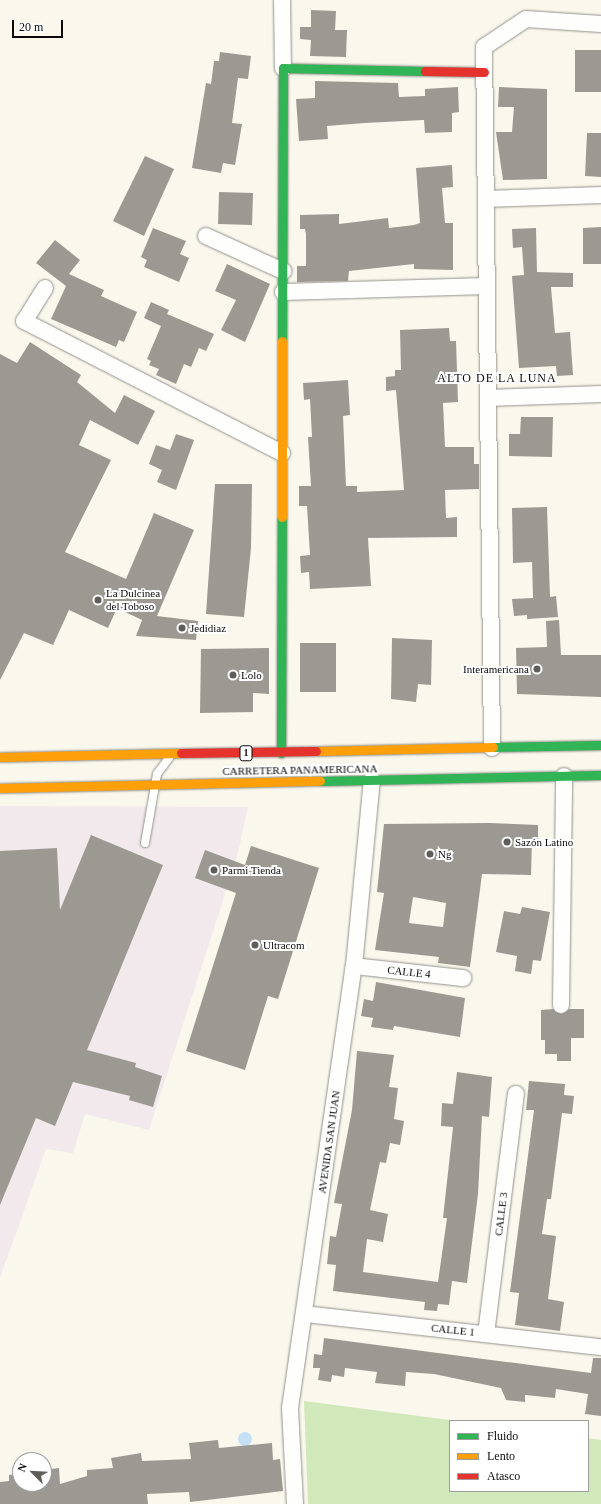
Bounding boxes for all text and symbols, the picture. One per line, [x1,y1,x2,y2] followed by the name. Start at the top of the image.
[14,12,65,38] scale bar
[19,20,43,34] text: 20 m
[437,372,557,386] district label: ALTO DE LA LUNA
[106,587,160,613] place label: La Dulcinea del Toboso
[93,595,103,605] marker: La Dulcinea del Toboso
[190,621,226,635] place label: Jedidiaz
[177,623,187,633] marker: Jedidiaz
[463,662,529,676] place label: Interamericana
[532,664,542,674] marker: Interamericana
[241,668,262,682] place label: Lolo
[228,670,238,680] marker: Lolo
[239,745,253,761] road number: 1
[222,762,378,778] street label: CARRETERA PANAMERICANA
[515,835,573,849] place label: Sazón Latino
[502,837,512,847] marker: Sazón Latino
[438,847,451,861] place label: Ng
[425,849,435,859] marker: Ng
[222,863,281,877] place label: Parmi Tienda
[209,865,219,875] marker: Parmi Tienda
[263,938,305,952] place label: Ultracom
[250,940,260,950] marker: Ultracom
[387,963,431,981] street label: CALLE 4
[315,1089,343,1195] street label: AVENIDA SAN JUAN
[492,1192,510,1236] street label: CALLE 3
[431,1321,475,1339] street label: CALLE 1
[449,1420,589,1492] legend
[487,1429,518,1443] text: Fluido
[487,1449,515,1463] text: Lento
[12,1452,52,1492] north arrow
[15,1461,29,1474] text: N
[487,1469,520,1483] text: Atasco

